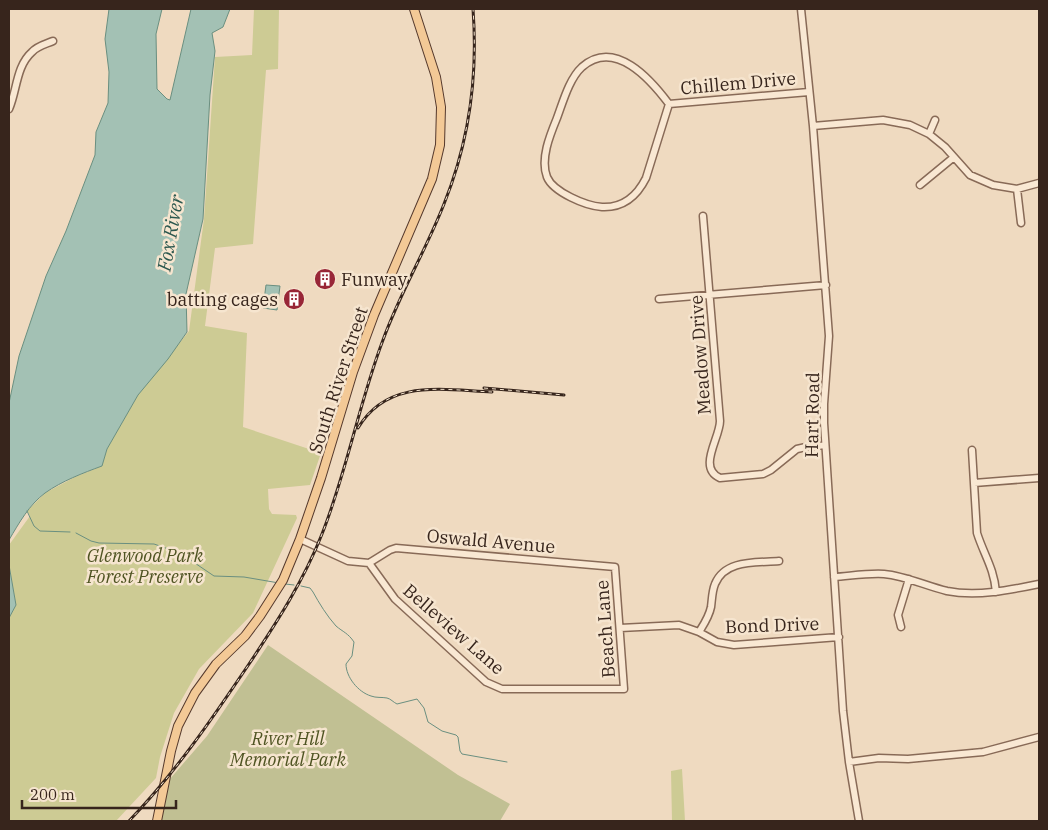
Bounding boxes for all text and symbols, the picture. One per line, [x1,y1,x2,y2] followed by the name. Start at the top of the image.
[679,66,797,100] street label: Chillem Drive
[151,192,189,274] water label: Fox River
[313,267,337,291] building icon: Funway
[341,268,408,291] place label: Funway
[282,287,306,311] building icon: batting cages
[167,288,278,311] place label: batting cages
[684,294,716,416] street label: Meadow Drive
[303,304,373,456] street label: South River Street
[800,372,824,458] street label: Hart Road
[426,524,556,558] street label: Oswald Avenue
[86,544,204,588] park label: Glenwood Park Forest Preserve
[399,579,509,679] street label: Belleview Lane
[590,579,620,679] street label: Beach Lane
[724,612,820,638] street label: Bond Drive
[229,727,346,771] park label: River Hill Memorial Park
[22,778,176,810] scale bar
[30,785,75,804] text: 200 m

